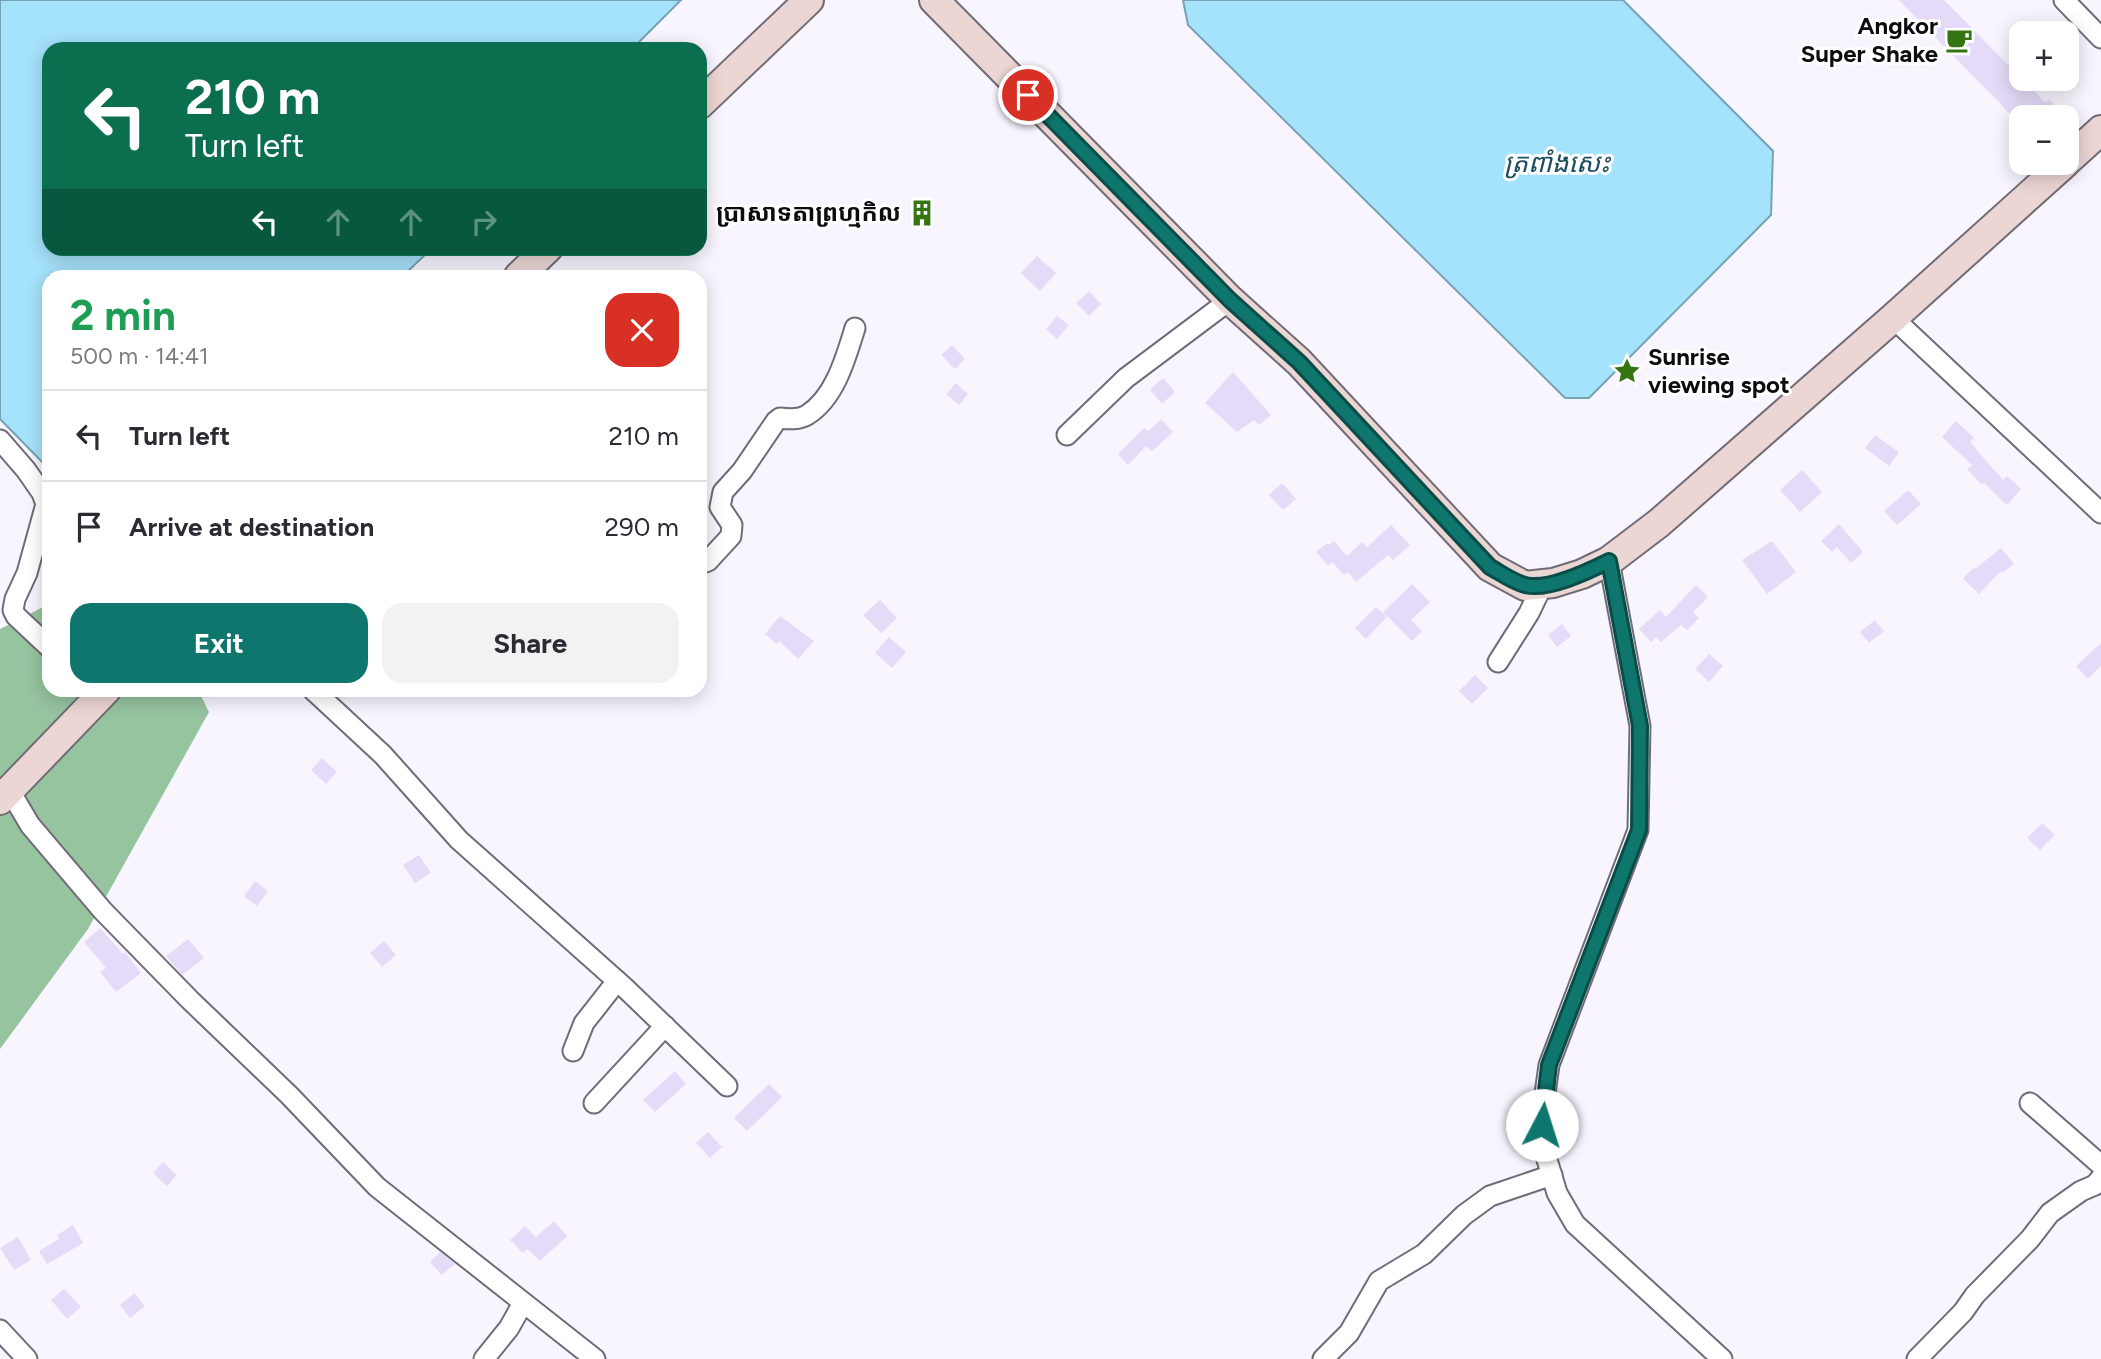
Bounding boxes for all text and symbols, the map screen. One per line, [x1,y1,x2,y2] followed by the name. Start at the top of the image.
[1801,11,1938,68] place label: Angkor Super Shake
[2009,21,2079,175] map controls
[2009,21,2079,91] button: +
[1944,25,1974,55] cafe icon: Angkor Super Shake
[998,65,1058,125] pin
[185,67,320,126] text: 210 m
[70,70,161,161] icon: left
[1009,76,1047,114] icon: arrive
[2009,105,2079,175] button: −
[185,127,304,165] text: Turn left
[1504,147,1612,179] water label: ត្រពាំងសេះ
[716,198,901,228] place label: ប្រាសាទតាព្រហ្មកិល
[907,198,937,228] building icon: ប្រាសាទតាព្រហ្មកិល
[246,203,284,241] icon: left
[319,203,357,241] icon: ahead
[392,203,430,241] icon: ahead
[465,203,503,241] icon: right
[70,290,176,341] text: 2 min
[605,293,679,367] button: close
[70,342,209,370] text: 500 m · 14:41
[1648,342,1790,399] place label: Sunrise viewing spot
[1612,356,1642,386] place icon: Sunrise viewing spot
[70,417,108,455] icon: left
[129,420,230,452] text: Turn left
[609,420,679,452] text: 210 m
[70,508,108,546] icon: arrive
[129,511,374,543] text: Arrive at destination
[605,511,679,543] text: 290 m
[70,603,368,683] button: Exit
[382,603,679,683] button: Share
[1505,1088,1579,1162] position arrow

